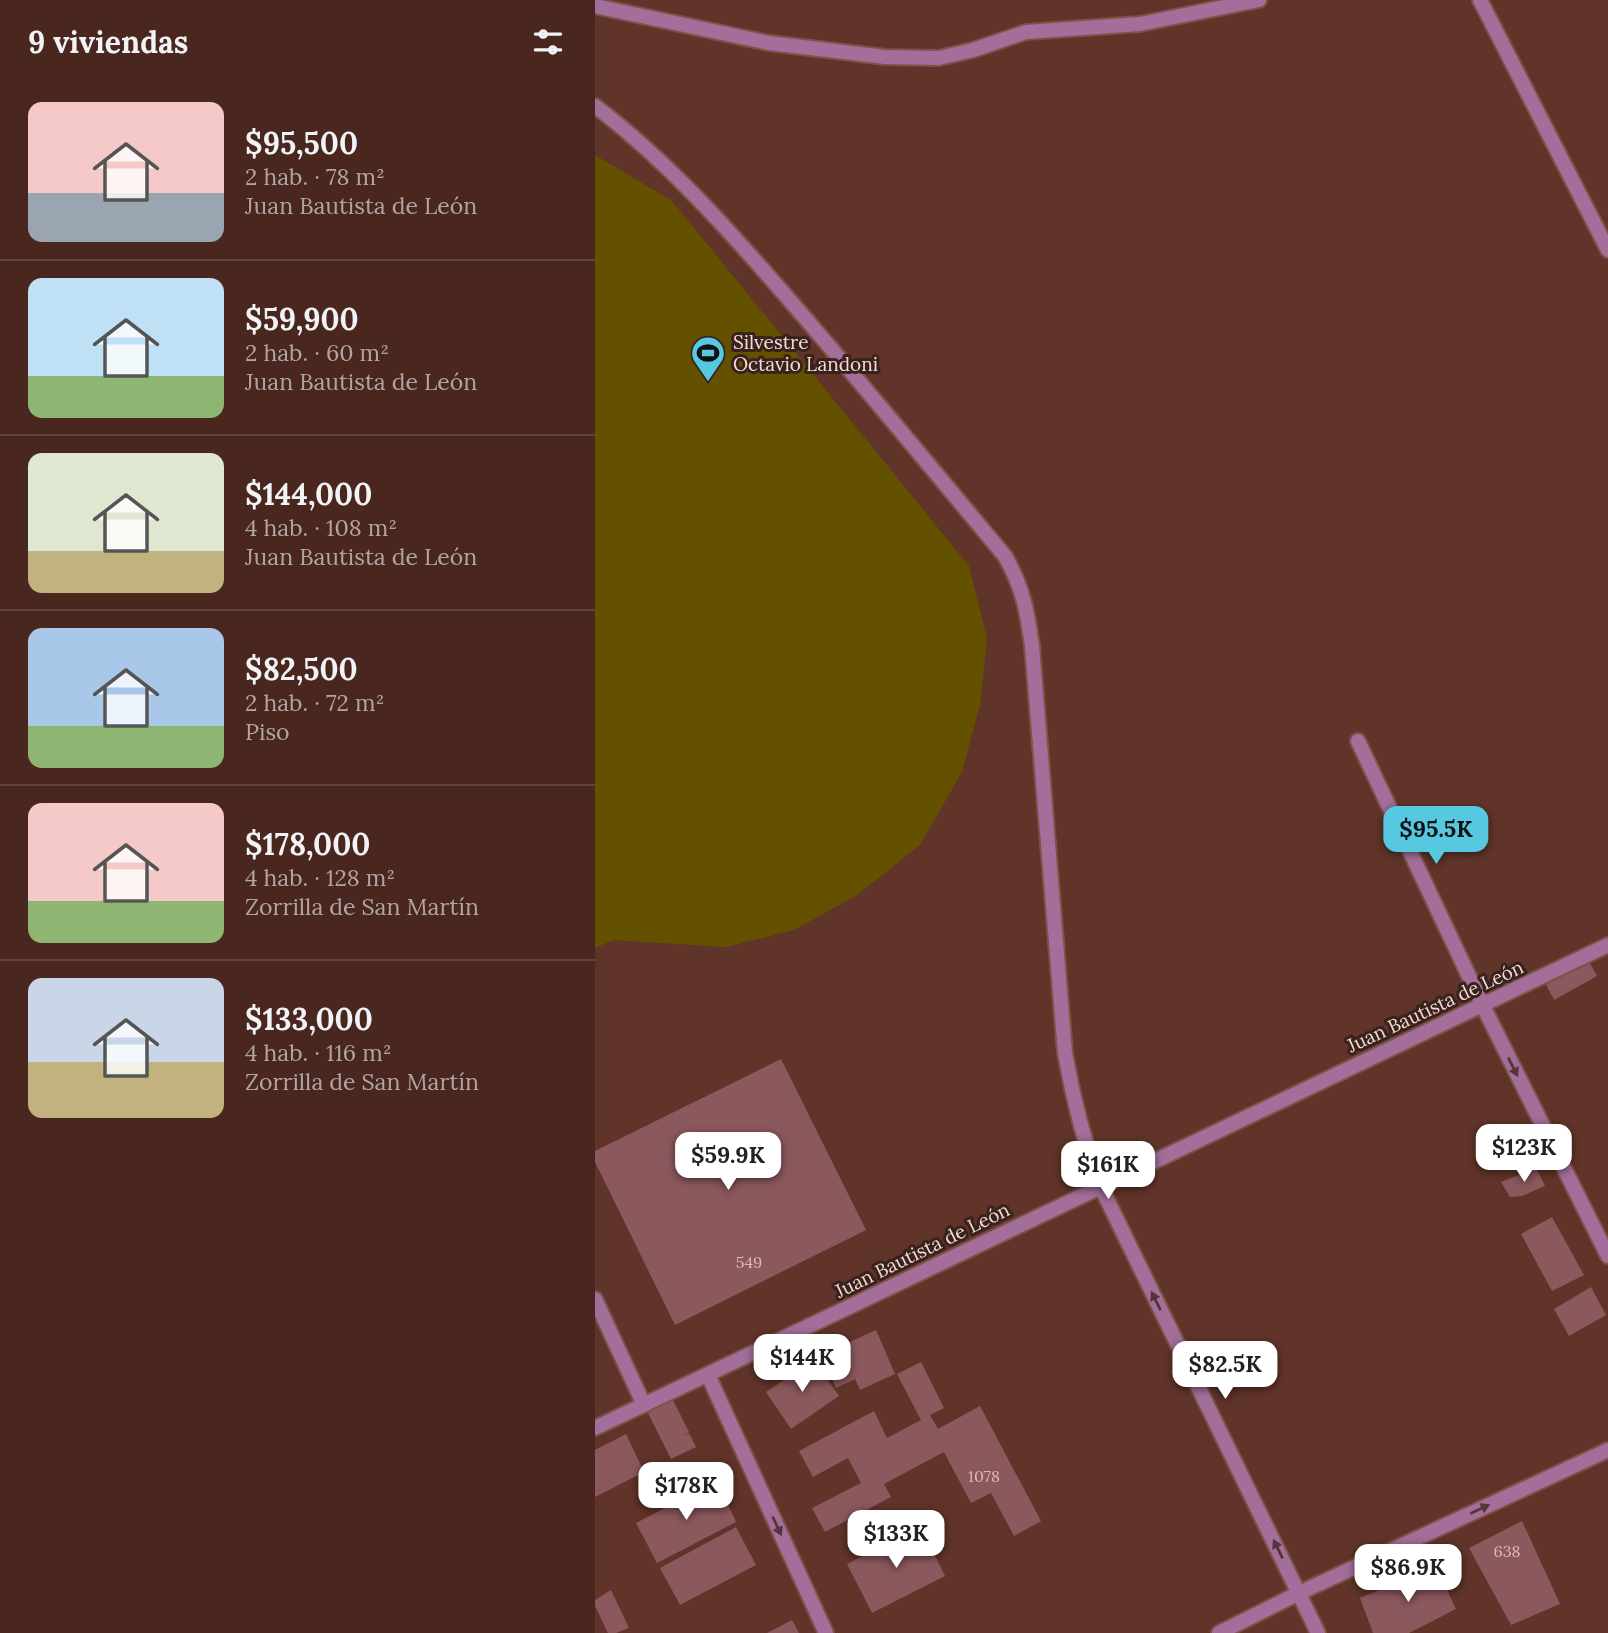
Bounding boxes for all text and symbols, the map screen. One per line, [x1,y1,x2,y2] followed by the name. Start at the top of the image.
[28,23,188,61] text: 9 viviendas
[529,23,567,61] icon: filters
[245,124,358,162] text: $95,500
[84,130,168,214] icon: home
[245,162,385,191] text: 2 hab. · 78 m²
[245,191,477,220] text: Juan Bautista de León
[245,300,359,338] text: $59,900
[84,306,168,390] icon: home
[733,330,878,376] place label: Silvestre Octavio Landoni
[689,334,727,383] sports icon: Silvestre Octavio Landoni
[245,338,389,367] text: 2 hab. · 60 m²
[245,367,477,396] text: Juan Bautista de León
[245,475,372,513] text: $144,000
[84,481,168,565] icon: home
[245,513,397,542] text: 4 hab. · 108 m²
[245,542,477,571] text: Juan Bautista de León
[245,650,358,688] text: $82,500
[84,656,168,740] icon: home
[245,688,384,717] text: 2 hab. · 72 m²
[245,717,290,746] text: Piso
[1379,806,1493,866] pin: $95.5K
[1399,814,1473,843] text: $95.5K
[245,825,370,863] text: $178,000
[84,831,168,915] icon: home
[245,863,395,892] text: 4 hab. · 128 m²
[245,892,479,921] text: Zorrilla de San Martín
[1342,955,1527,1058] street label: Juan Bautista de León
[245,1000,373,1038] text: $133,000
[84,1006,168,1090] icon: home
[245,1038,392,1067] text: 4 hab. · 116 m²
[1508,1057,1519,1077] one-way arrow
[245,1067,479,1096] text: Zorrilla de San Martín
[1475,1124,1573,1184] pin: $123K
[671,1132,785,1192] pin: $59.9K
[1492,1132,1556,1161] text: $123K
[691,1140,765,1169] text: $59.9K
[1059,1142,1157,1201] pin: $161K
[1077,1149,1139,1178] text: $161K
[830,1197,1013,1303] street label: Juan Bautista de León
[736,1252,762,1272] house number: 549
[1151,1291,1162,1311] one-way arrow
[753,1334,851,1394] pin: $144K
[770,1342,834,1371] text: $144K
[1168,1342,1282,1401] pin: $82.5K
[1188,1349,1262,1378] text: $82.5K
[637,1462,735,1522] pin: $178K
[968,1466,1000,1486] house number: 1078
[654,1470,718,1499] text: $178K
[1470,1503,1490,1515] one-way arrow
[847,1510,945,1570] pin: $133K
[771,1516,783,1536] one-way arrow
[864,1518,929,1547] text: $133K
[1272,1539,1284,1559] one-way arrow
[1493,1541,1521,1561] house number: 638
[1351,1544,1465,1604] pin: $86.9K
[1371,1552,1445,1581] text: $86.9K

